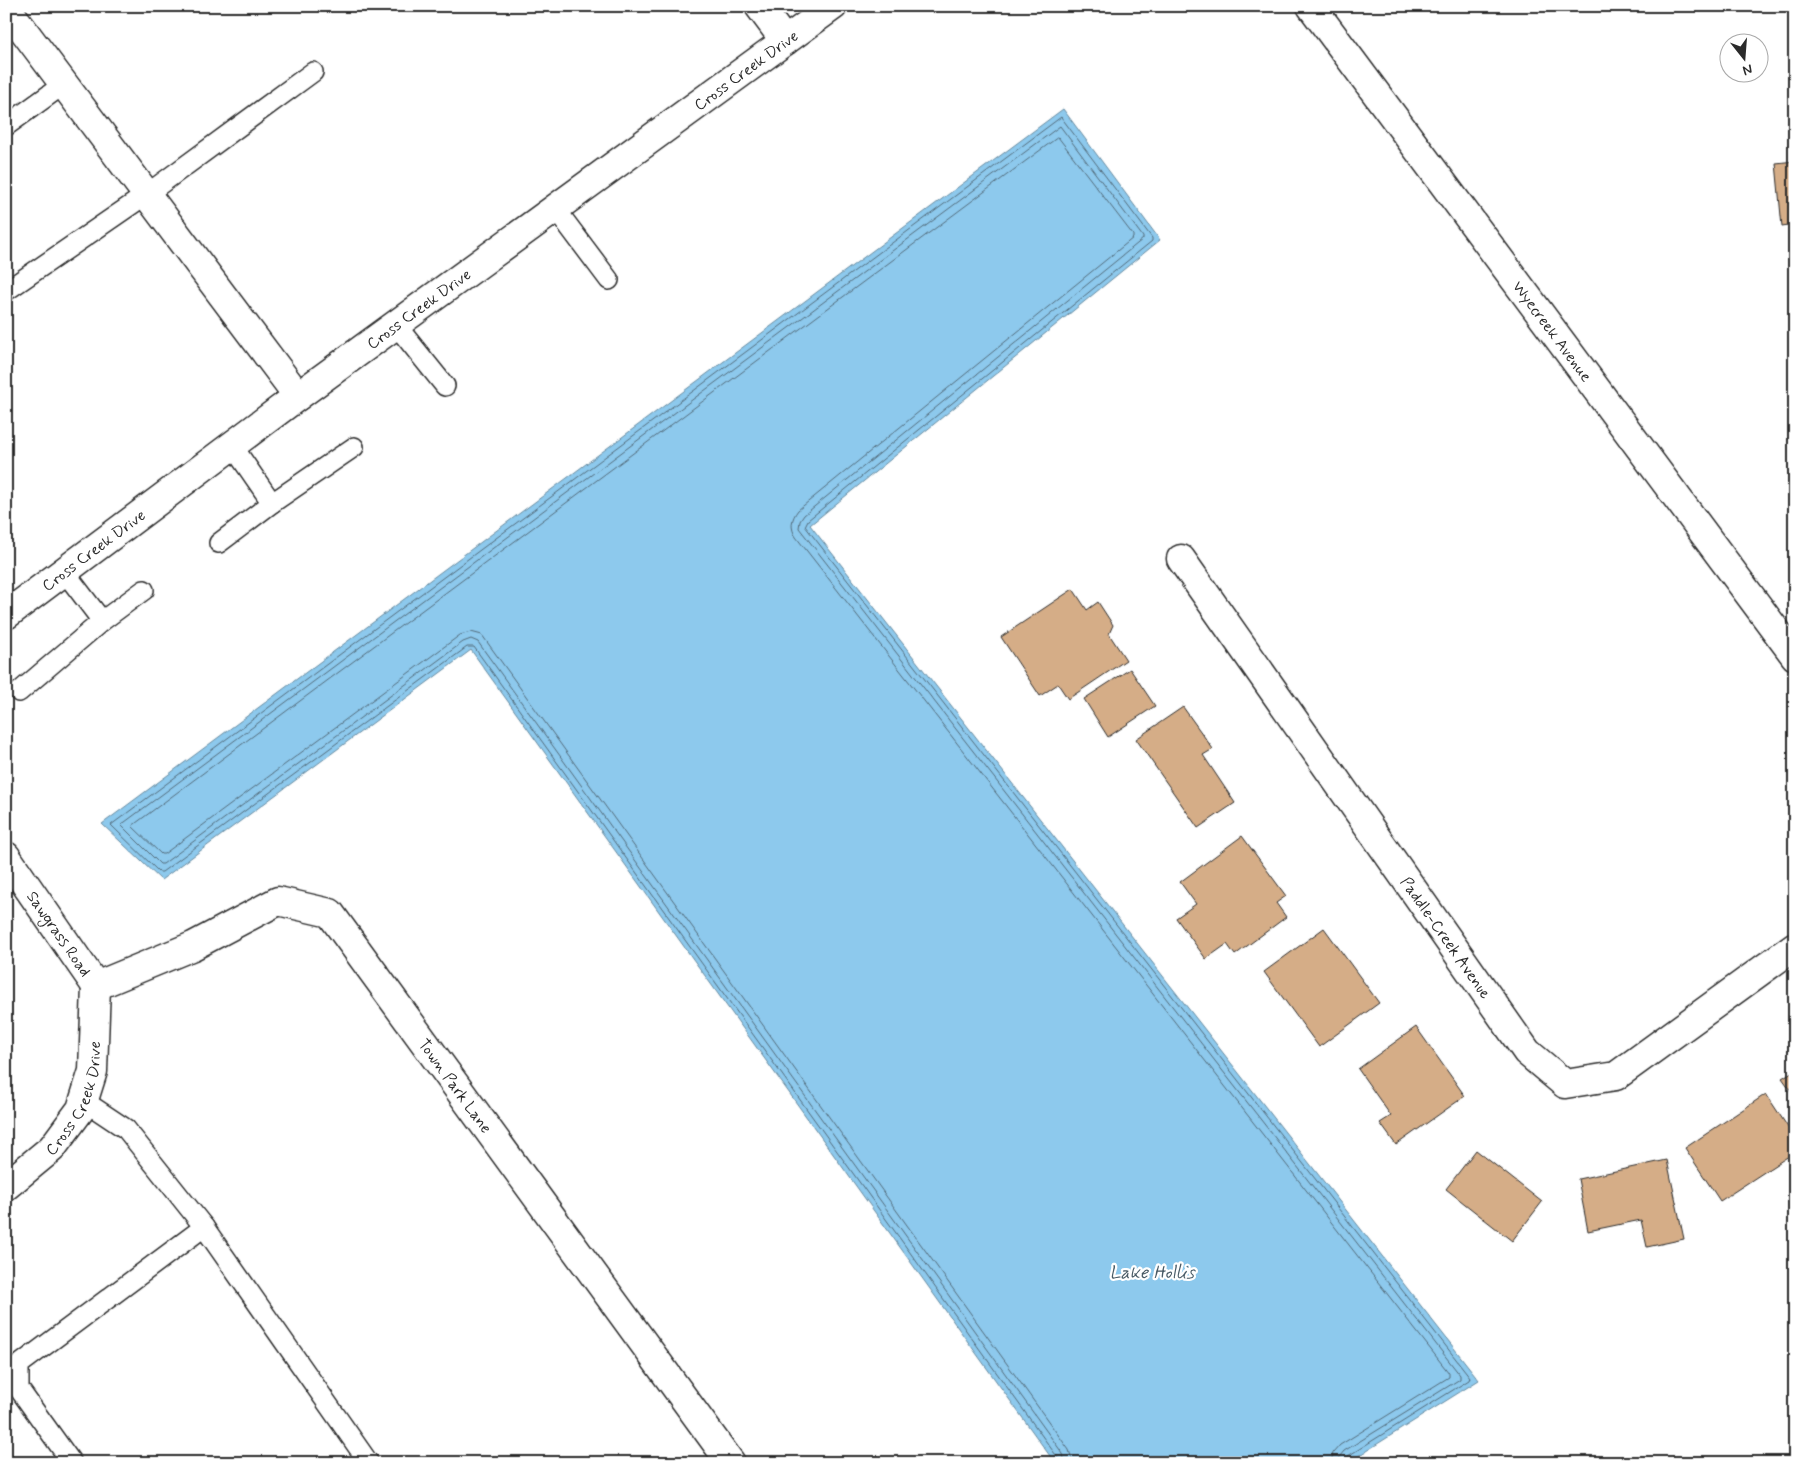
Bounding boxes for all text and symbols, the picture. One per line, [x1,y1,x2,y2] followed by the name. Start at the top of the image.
[690,26,803,116] street label: Cross Creek Drive
[1718,32,1768,82] north arrow
[1740,60,1755,79] text: N
[363,264,476,355] street label: Cross Creek Drive
[1507,277,1596,387] street label: Wyecreek Avenue
[38,505,150,596] street label: Cross Creek Drive
[1395,873,1496,1004] street label: Paddle-Creek Avenue
[21,887,95,981] street label: Sawgrass Road
[413,1035,496,1138] street label: Town Park Lane
[42,1041,106,1161] street label: Cross Creek Drive
[1109,1261,1197,1285] water label: Lake Hollis

